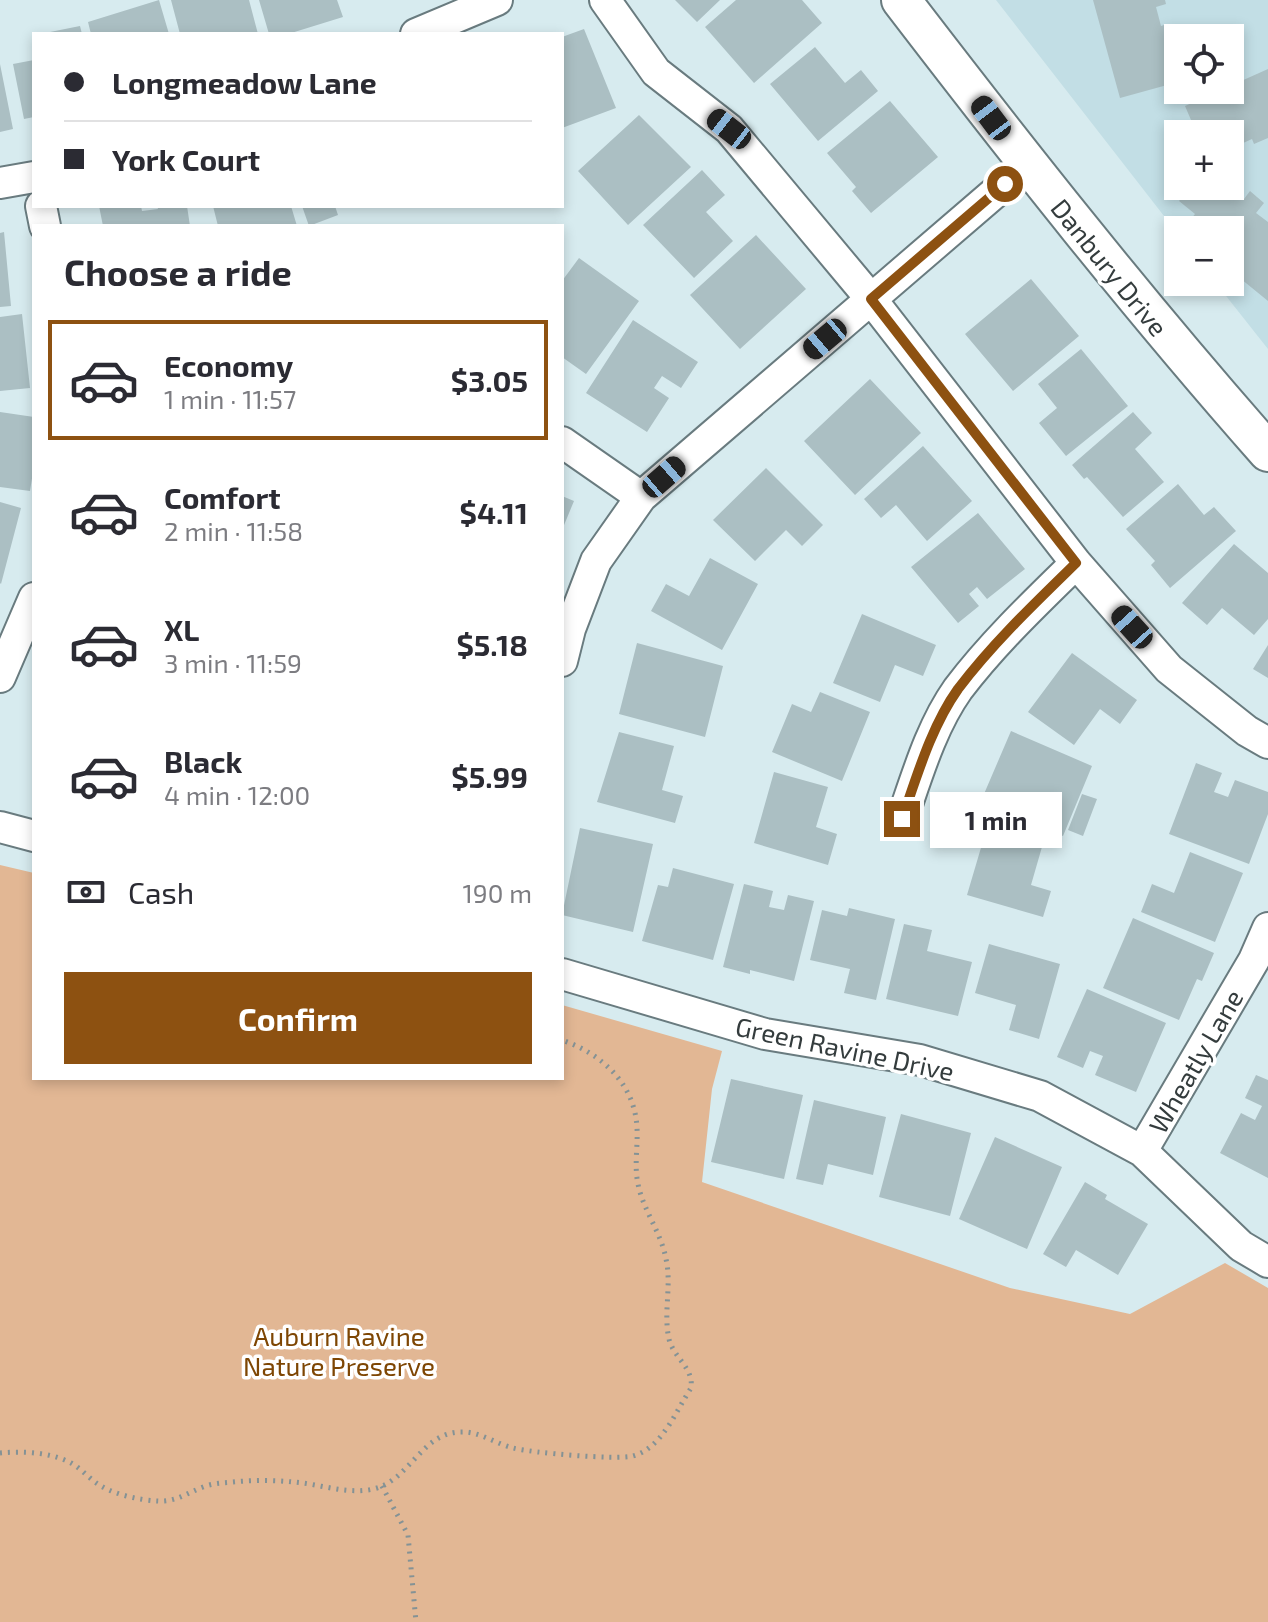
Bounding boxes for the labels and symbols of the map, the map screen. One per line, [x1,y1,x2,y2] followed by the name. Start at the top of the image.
[967,92,1015,144] car
[703,105,755,153] car
[987,166,1023,202] route start
[1045,192,1175,342] street label: Danbury Drive
[799,314,851,364] car
[638,452,690,502] car
[1107,601,1157,653] car
[930,791,1062,847] callout: 1 min
[884,801,920,837] route end
[1141,984,1249,1138] street label: Wheatly Lane
[733,1010,957,1086] street label: Green Ravine Drive
[243,1320,435,1381] park label: Auburn Ravine Nature Preserve

